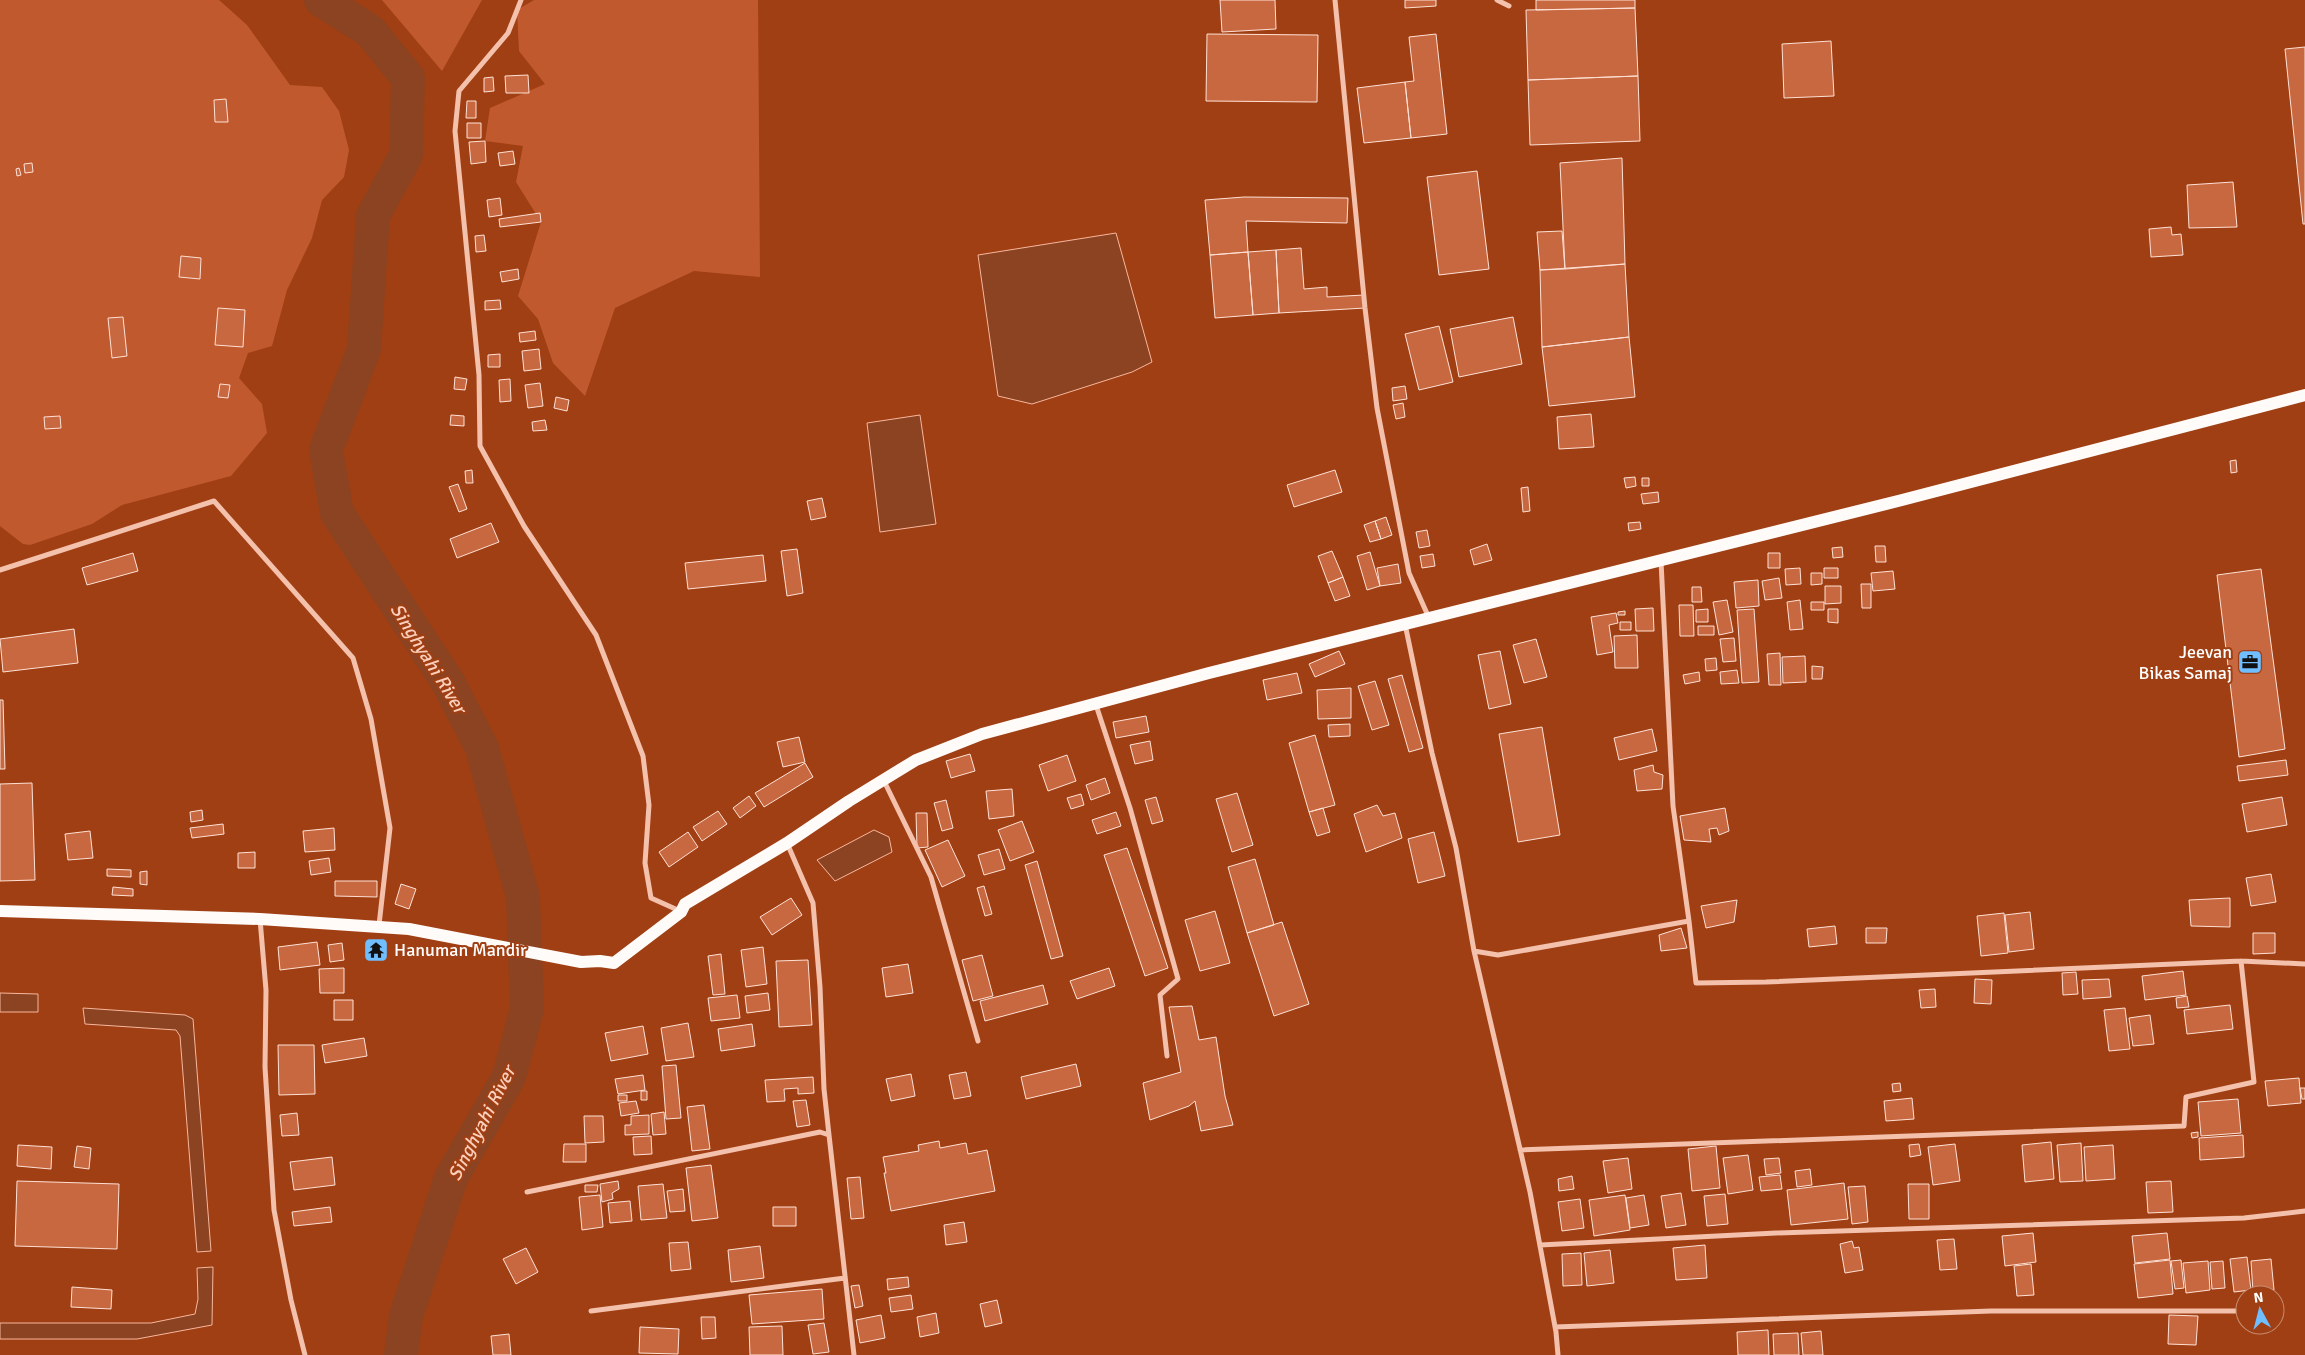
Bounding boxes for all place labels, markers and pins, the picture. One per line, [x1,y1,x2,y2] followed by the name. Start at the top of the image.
[2139,641,2232,684] place label: Jeevan Bikas Samaj
[2237,649,2263,675] office icon: Jeevan Bikas Samaj
[363,937,389,963] temple icon: Hanuman Mandir
[394,939,527,961] place label: Hanuman Mandir

